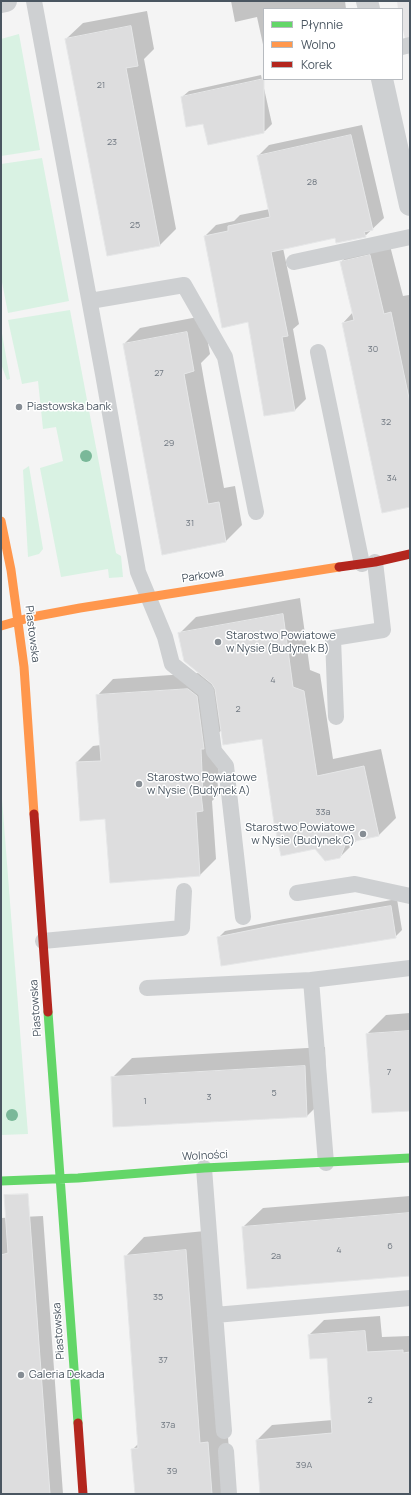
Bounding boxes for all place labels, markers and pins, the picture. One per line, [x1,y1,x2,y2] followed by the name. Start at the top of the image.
[27,400,111,414] place label: Piastowska bank
[14,402,24,412] marker: Piastowska bank
[226,629,336,655] place label: Starostwo Powiatowe w Nysie (Budynek B)
[213,637,223,647] marker: Starostwo Powiatowe w Nysie (Budynek B)
[147,771,257,797] place label: Starostwo Powiatowe w Nysie (Budynek A)
[134,779,144,789] marker: Starostwo Powiatowe w Nysie (Budynek A)
[245,821,355,847] place label: Starostwo Powiatowe w Nysie (Budynek C)
[358,829,368,839] marker: Starostwo Powiatowe w Nysie (Budynek C)
[29,1368,105,1382] place label: Galeria Dekada
[16,1370,26,1380] marker: Galeria Dekada

